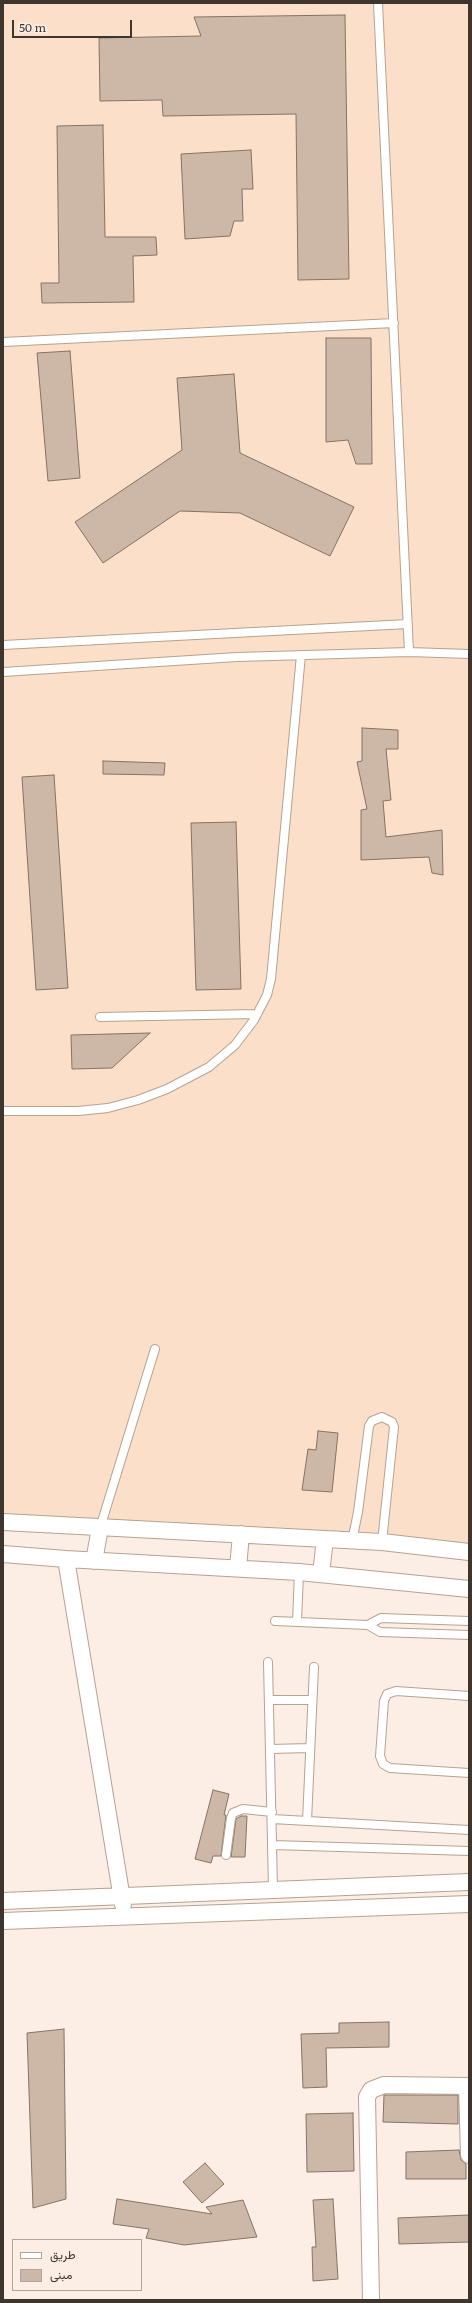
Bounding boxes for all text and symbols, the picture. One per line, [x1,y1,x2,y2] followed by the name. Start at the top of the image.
[14,12,134,38] scale bar
[19,18,46,36] text: 50 m
[12,2239,142,2291] legend
[50,2245,75,2263] text: طريق
[50,2265,72,2283] text: مبنى

